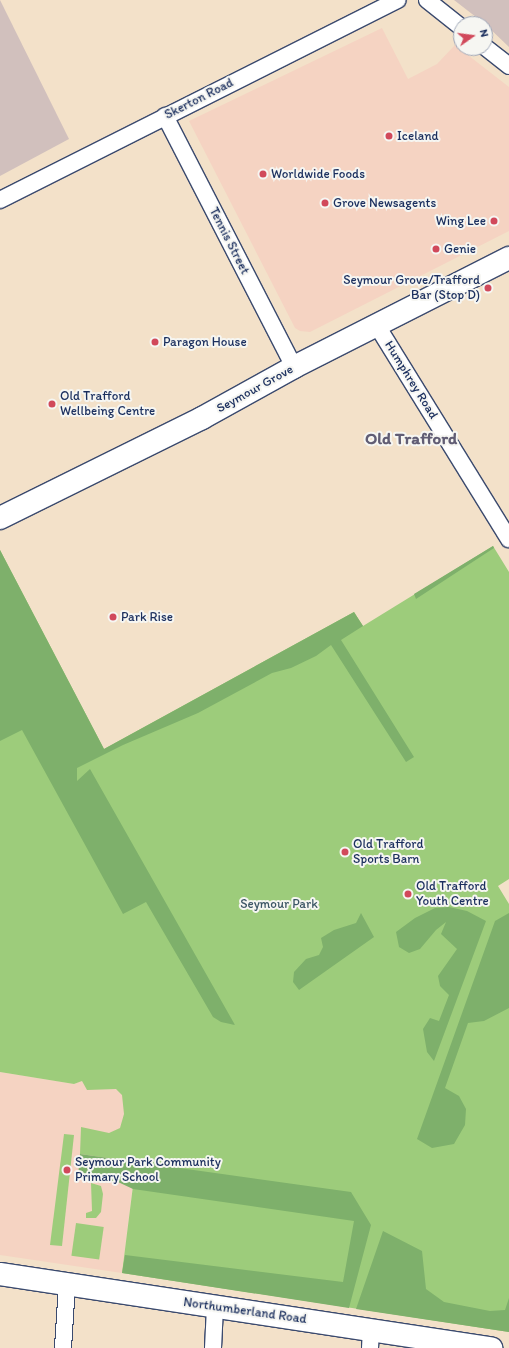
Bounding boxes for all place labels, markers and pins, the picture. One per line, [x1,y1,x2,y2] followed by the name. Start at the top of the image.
[397,128,439,144] place label: Iceland
[384,131,394,141] marker: Iceland
[271,166,365,182] place label: Worldwide Foods
[258,169,268,179] marker: Worldwide Foods
[333,195,436,211] place label: Grove Newsagents
[320,198,330,208] marker: Grove Newsagents
[436,213,486,229] place label: Wing Lee
[489,216,499,226] marker: Wing Lee
[444,241,476,257] place label: Genie
[431,244,441,254] marker: Genie
[343,273,480,304] place label: Seymour Grove/Trafford Bar (Stop D)
[483,283,493,293] marker: Seymour Grove/Trafford Bar (Stop D)
[163,334,247,350] place label: Paragon House
[150,337,160,347] marker: Paragon House
[60,389,155,420] place label: Old Trafford Wellbeing Centre
[47,399,57,409] marker: Old Trafford Wellbeing Centre
[121,609,173,625] place label: Park Rise
[108,612,118,622] marker: Park Rise
[353,837,422,868] place label: Old Trafford Sports Barn
[340,847,350,857] marker: Old Trafford Sports Barn
[416,879,489,910] place label: Old Trafford Youth Centre
[403,889,413,899] marker: Old Trafford Youth Centre
[75,1155,221,1186] place label: Seymour Park Community Primary School
[62,1165,72,1175] marker: Seymour Park Community Primary School

